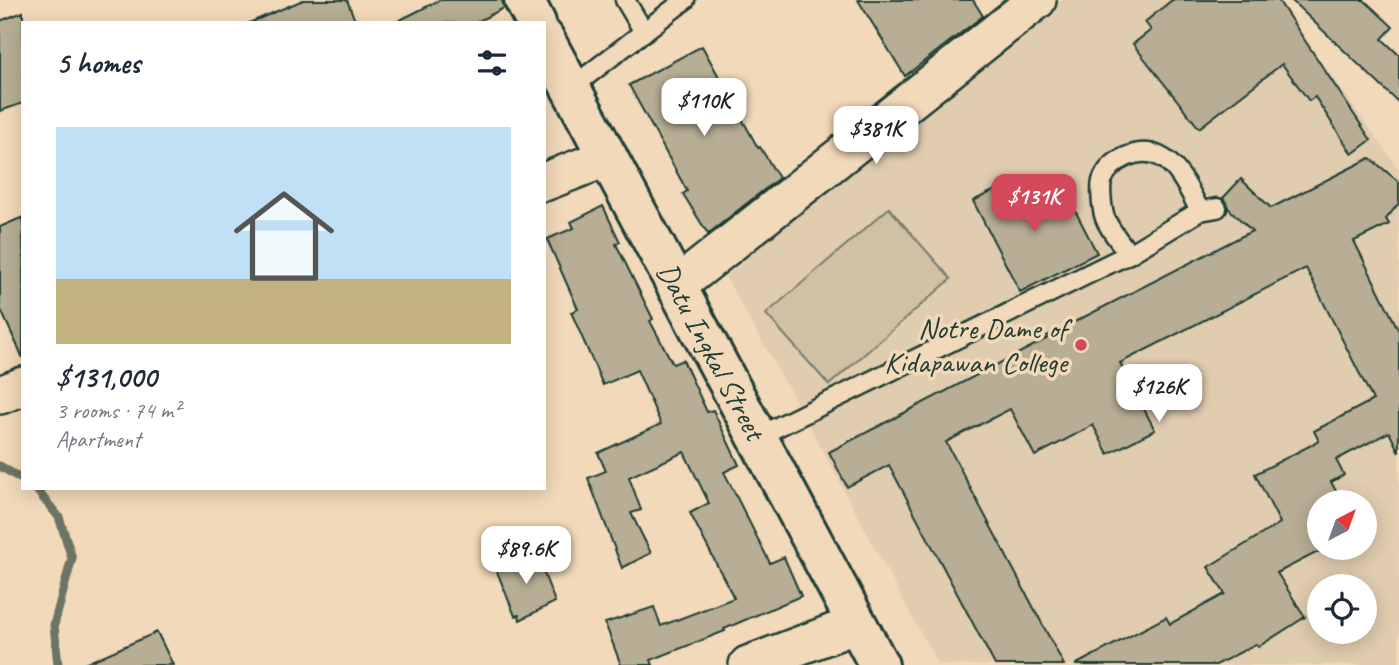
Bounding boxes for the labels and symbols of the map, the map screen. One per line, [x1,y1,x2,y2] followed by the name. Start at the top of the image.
[655,78,753,138] pin: $110K
[827,106,925,166] pin: $381K
[985,174,1083,234] pin: $131K
[649,256,776,449] street label: Datu Ingkal Street
[884,309,1073,381] place label: Notre Dame of Kidapawan College
[1073,337,1089,353] marker: Notre Dame of Kidapawan College
[1110,364,1208,424] pin: $126K
[1307,490,1377,560] north arrow
[469,526,583,586] pin: $89.6K

